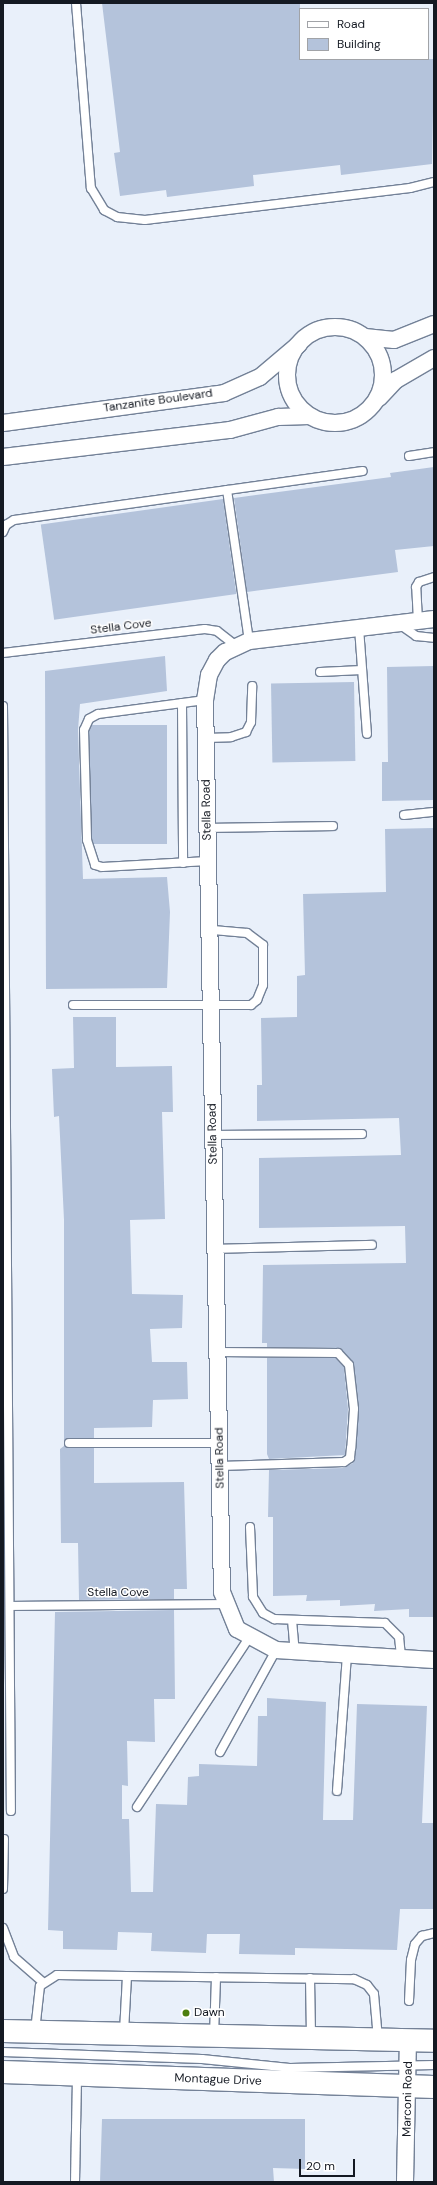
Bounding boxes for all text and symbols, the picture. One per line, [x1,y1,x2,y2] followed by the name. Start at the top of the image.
[299,8,429,60] legend
[337,16,365,32] text: Road
[337,36,381,52] text: Building
[102,386,214,416] street label: Tanzanite Boulevard
[90,616,152,638] street label: Stella Cove
[199,779,215,841] street label: Stella Road
[205,1103,221,1165] street label: Stella Road
[212,1427,228,1489] street label: Stella Road
[87,1586,149,1600] street label: Stella Cove
[194,2006,225,2020] place label: Dawn
[181,2008,191,2018] marker: Dawn
[400,2061,416,2137] street label: Marconi Road
[174,2071,262,2089] street label: Montague Drive
[301,2151,357,2177] scale bar
[306,2158,335,2174] text: 20 m

